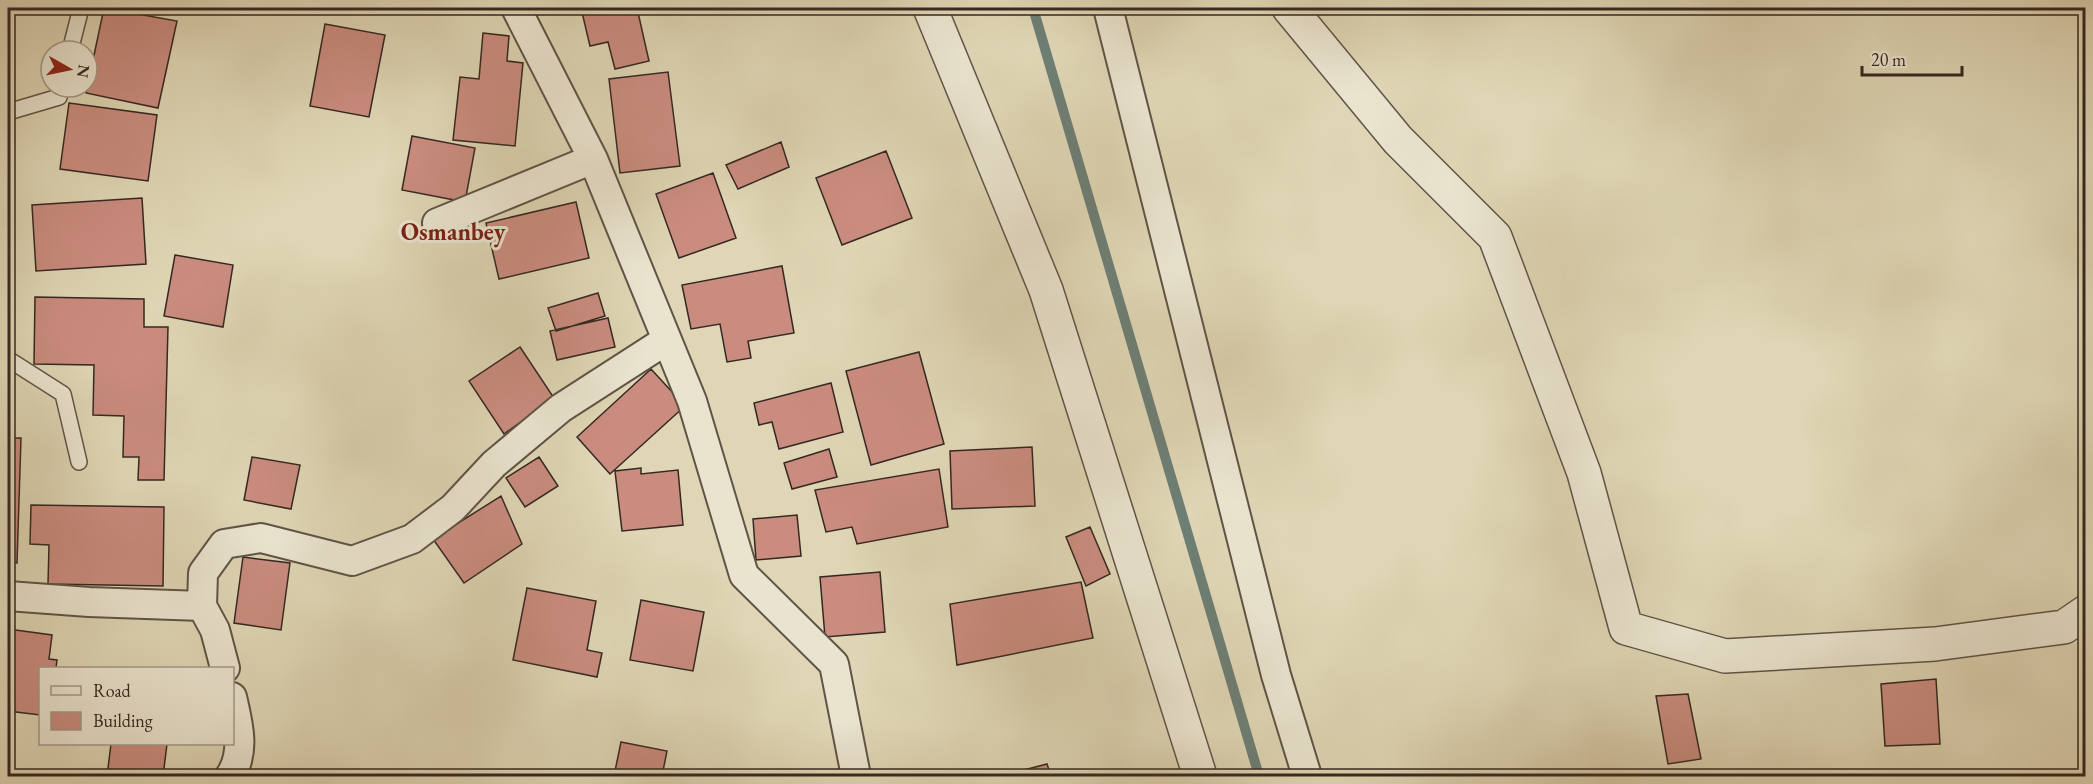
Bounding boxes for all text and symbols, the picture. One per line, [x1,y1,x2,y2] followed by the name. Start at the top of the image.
[39,39,99,99] north arrow
[1862,39,1962,77] scale bar
[1871,48,1906,71] text: 20 m
[72,63,95,79] text: N
[401,216,506,248] district label: Osmanbey
[39,667,234,745] legend
[93,679,132,702] text: Road
[93,709,153,732] text: Building

